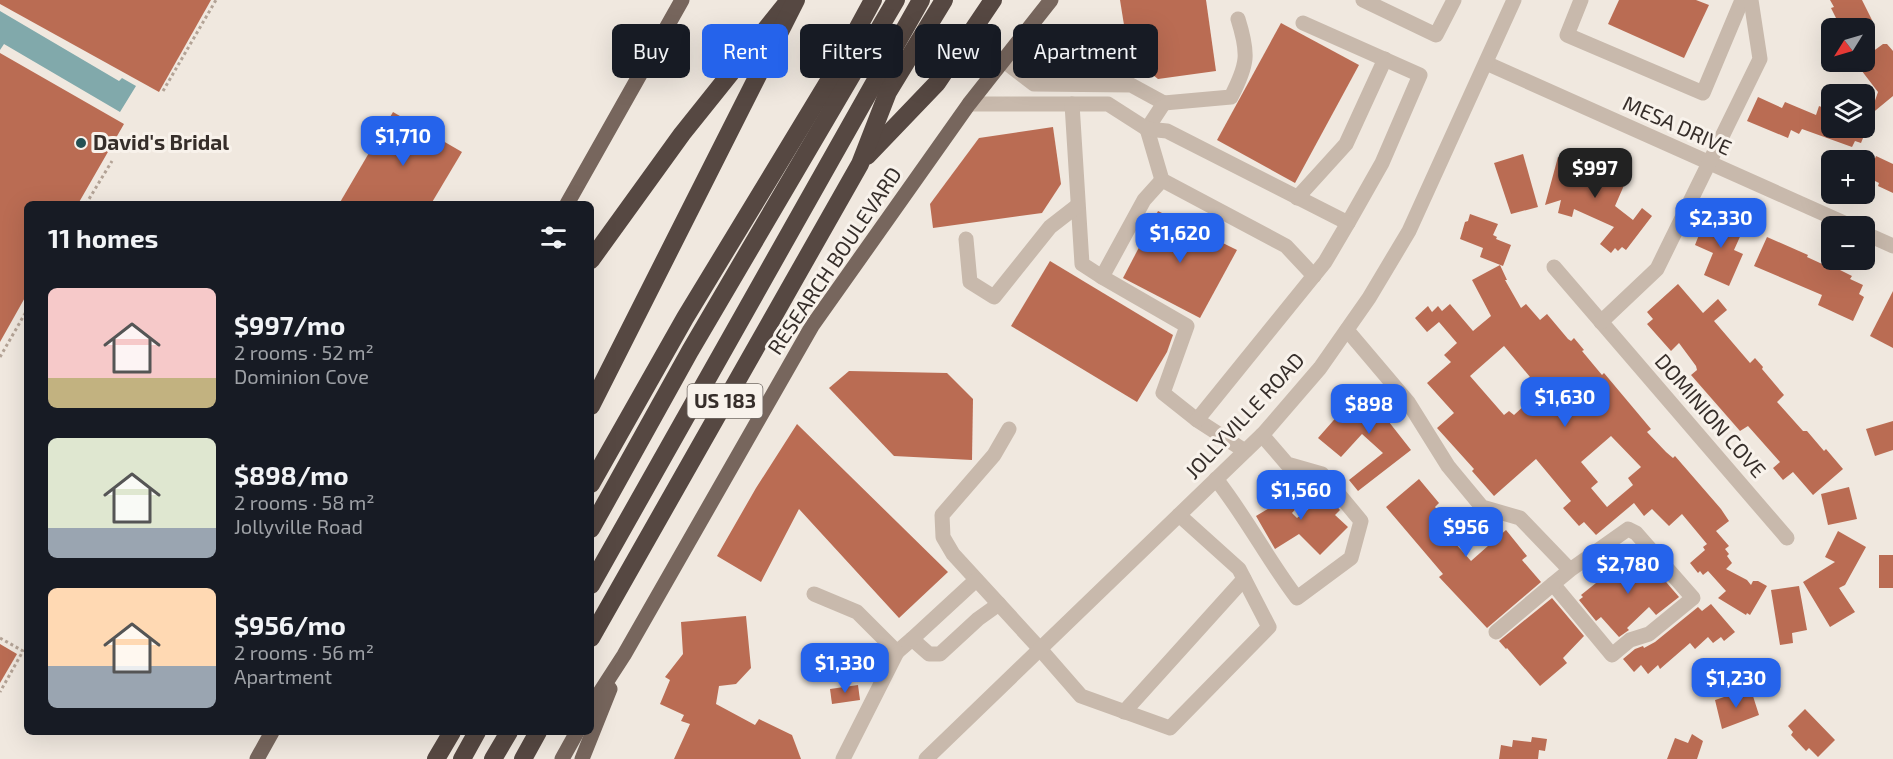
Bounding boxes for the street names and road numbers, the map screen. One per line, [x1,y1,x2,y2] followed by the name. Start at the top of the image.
[1619,90,1736,160] street label: MESA DRIVE
[762,162,906,359] street label: RESEARCH BOULEVARD
[1179,347,1309,483] street label: JOLLYVILLE ROAD
[1651,348,1772,482] street label: DOMINION COVE
[688,384,762,418] road number: US 183

